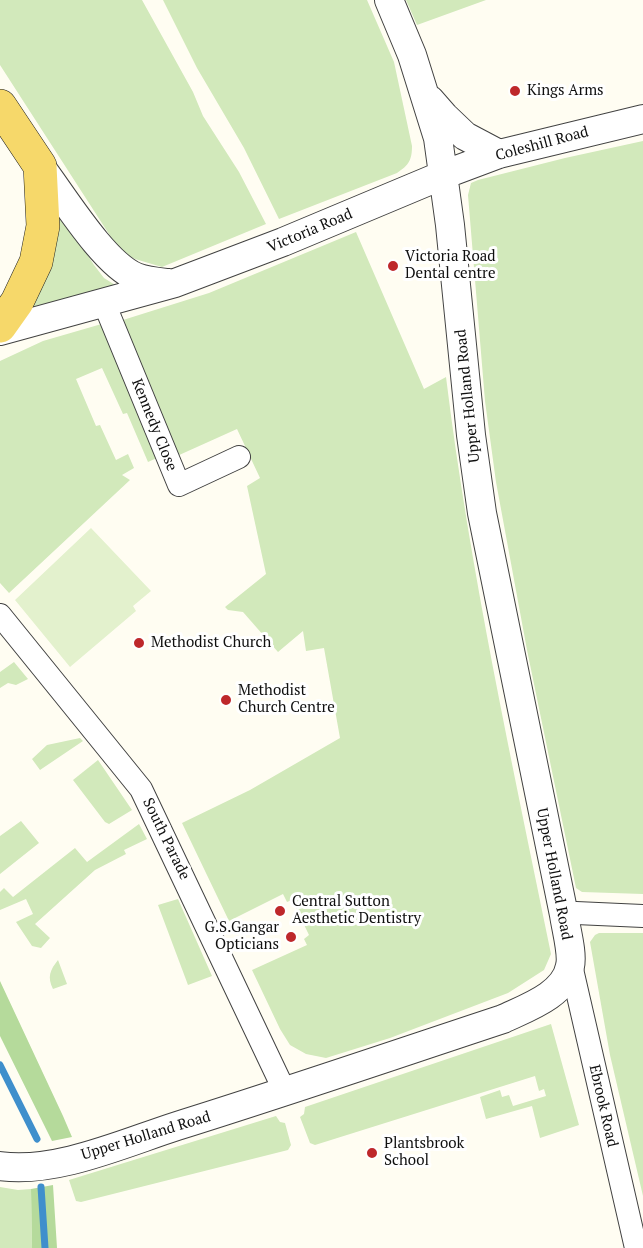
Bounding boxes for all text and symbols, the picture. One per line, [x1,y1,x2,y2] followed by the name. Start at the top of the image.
[527,82,604,100] place label: Kings Arms
[508,84,522,98] marker: Kings Arms
[493,123,591,165] street label: Coleshill Road
[265,205,355,257] street label: Victoria Road
[405,248,496,283] place label: Victoria Road Dental centre
[386,259,400,273] marker: Victoria Road Dental centre
[452,328,484,464] street label: Upper Holland Road
[127,376,181,474] street label: Kennedy Close
[151,634,271,652] place label: Methodist Church
[132,636,146,650] marker: Methodist Church
[238,682,335,717] place label: Methodist Church Centre
[219,693,233,707] marker: Methodist Church Centre
[138,795,194,883] street label: South Parade
[532,806,576,942] street label: Upper Holland Road
[292,893,421,928] place label: Central Sutton Aesthetic Dentistry
[273,904,287,918] marker: Central Sutton Aesthetic Dentistry
[205,919,279,954] place label: G.S.Gangar Opticians
[284,930,298,944] marker: G.S.Gangar Opticians
[585,1063,621,1149] street label: Ebrook Road
[79,1108,213,1164] street label: Upper Holland Road
[384,1135,464,1170] place label: Plantsbrook School
[365,1146,379,1160] marker: Plantsbrook School

